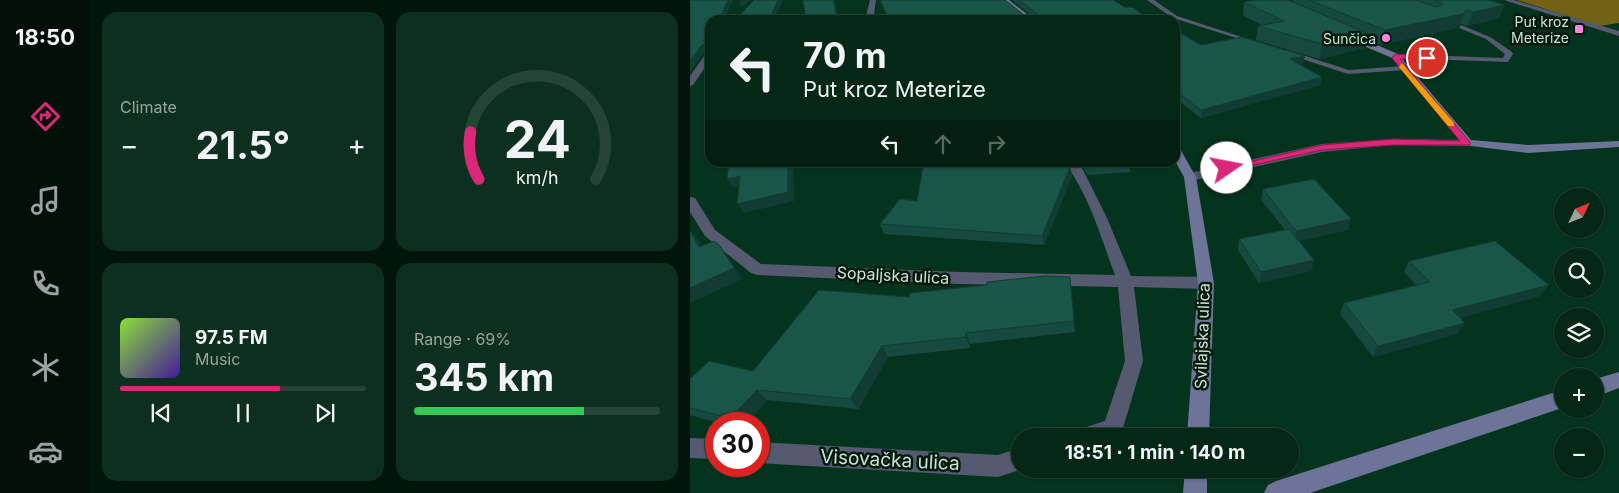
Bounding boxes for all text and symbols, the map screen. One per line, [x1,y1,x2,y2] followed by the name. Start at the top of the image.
[1511,13,1569,46] place label: Put kroz Meterize
[1573,23,1585,35] marker: Put kroz Meterize
[15,24,75,50] text: 18:50
[1323,30,1376,47] place label: Sunčica
[1380,32,1392,44] marker: Sunčica
[803,34,887,76] text: 70 m
[720,35,785,100] icon: left
[1406,37,1448,79] pin
[1413,44,1441,72] icon: arrive
[803,76,986,102] text: Put kroz Meterize
[120,97,177,117] text: Climate
[28,99,63,134] icon: directions
[503,108,571,171] text: 24
[196,122,290,168] text: 21.5°
[120,128,139,162] text: −
[347,128,366,162] text: +
[876,130,904,158] icon: left
[929,130,957,158] icon: ahead
[982,130,1010,158] icon: right
[1200,141,1252,193] position arrow
[516,167,558,188] text: km/h
[28,183,63,218] icon: music
[1554,188,1604,238] north arrow
[1554,188,1604,478] map controls
[1554,248,1604,298] button: search
[836,262,950,288] street label: Sopaljska ulica
[28,266,63,301] icon: phone
[1190,283,1214,389] street label: Svilajska ulica
[1554,308,1604,358] button: layers
[195,326,267,349] text: 97.5 FM
[414,329,511,349] text: Range · 69%
[195,349,240,369] text: Music
[28,350,63,385] icon: climate
[414,354,554,400] text: 345 km
[1554,368,1604,418] button: +
[147,399,175,427] icon: previous
[229,399,257,427] icon: pause
[311,399,339,427] icon: next
[705,412,770,477] speed limit sign: 30
[1554,428,1604,478] button: −
[28,434,63,469] icon: car
[1065,441,1245,464] text: 18:51 · 1 min · 140 m
[820,445,960,475] street label: Visovačka ulica

